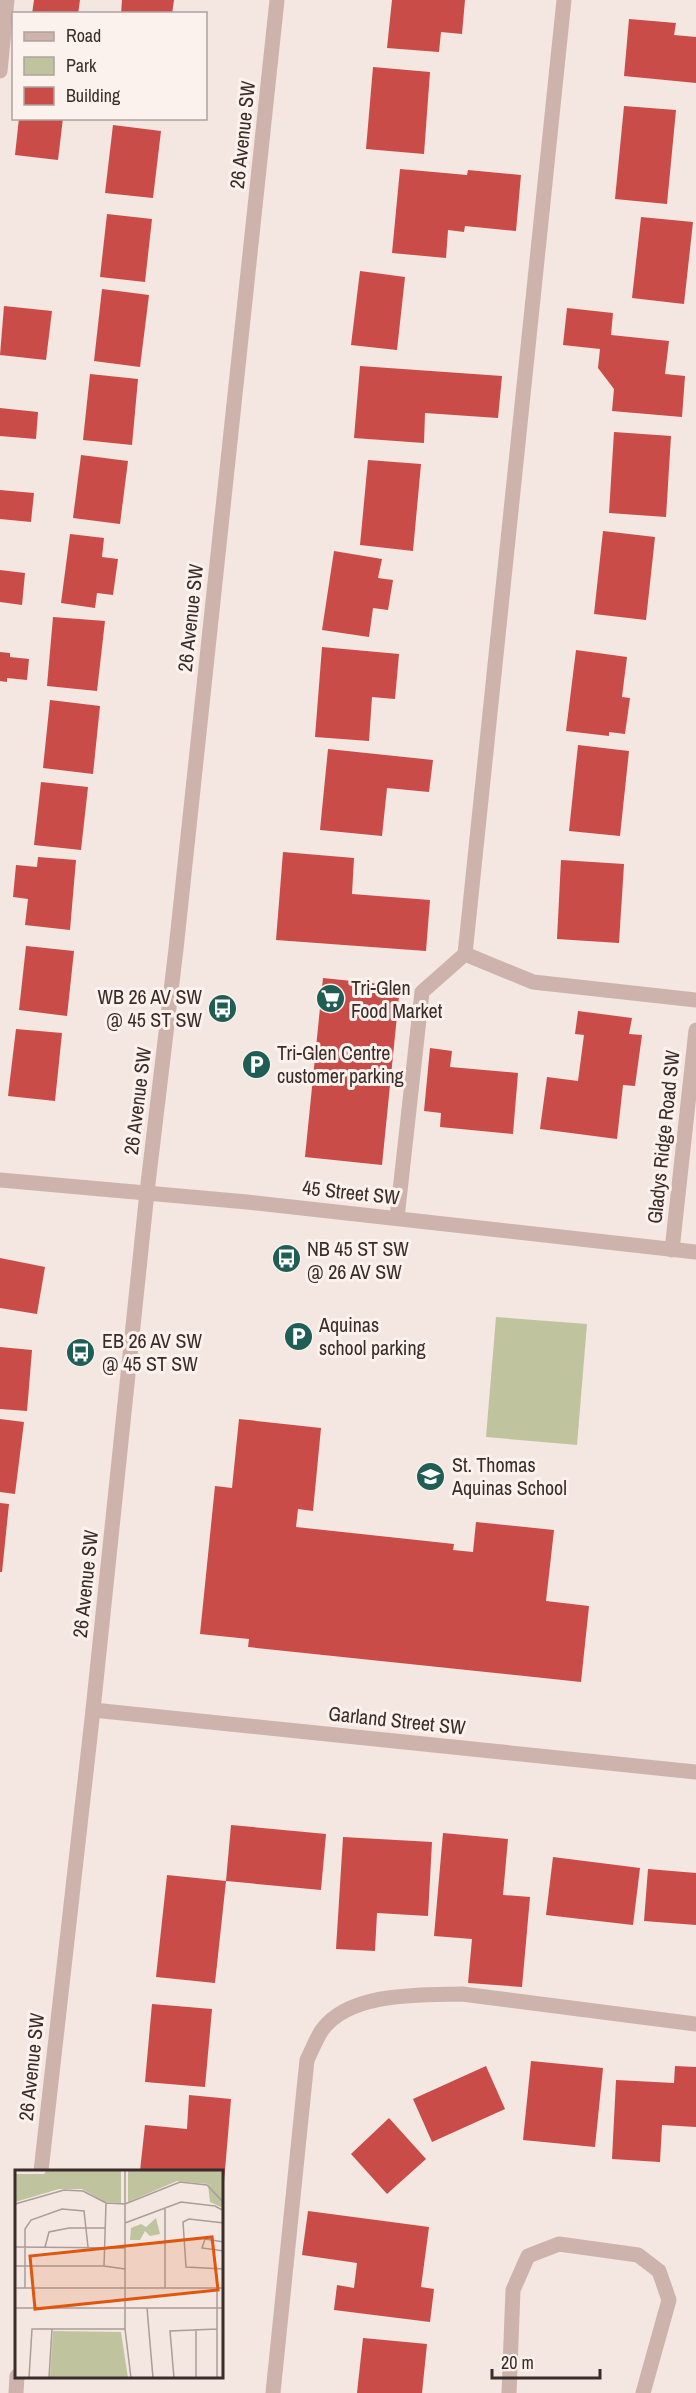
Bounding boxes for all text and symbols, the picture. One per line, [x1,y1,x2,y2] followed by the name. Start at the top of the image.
[12,12,207,120] legend
[66,23,101,48] text: Road
[66,53,97,78] text: Park
[223,79,261,190] street label: 26 Avenue SW
[66,83,121,108] text: Building
[171,562,209,673] street label: 26 Avenue SW
[351,974,443,1024] place label: Tri-Glen Food Market
[314,982,346,1014] supermarket icon: Tri-Glen Food Market
[97,983,203,1033] place label: WB 26 AV SW @ 45 ST SW
[207,992,239,1024] bus stop icon: WB 26 AV SW @ 45 ST SW
[277,1039,404,1089] place label: Tri-Glen Centre customer parking
[117,1045,157,1156] street label: 26 Avenue SW
[240,1048,272,1080] parking icon: Tri-Glen Centre customer parking
[640,1049,686,1225] street label: Gladys Ridge Road SW
[301,1173,401,1211] street label: 45 Street SW
[307,1235,409,1285] place label: NB 45 ST SW @ 26 AV SW
[270,1243,302,1275] bus stop icon: NB 45 ST SW @ 26 AV SW
[318,1311,426,1361] place label: Aquinas school parking
[282,1320,314,1352] parking icon: Aquinas school parking
[102,1327,203,1377] place label: EB 26 AV SW @ 45 ST SW
[65,1336,97,1368] bus stop icon: EB 26 AV SW @ 45 ST SW
[451,1451,567,1501] place label: St. Thomas Aquinas School
[415,1460,447,1492] school or university icon: St. Thomas Aquinas School
[66,1528,104,1639] street label: 26 Avenue SW
[327,1699,467,1741] street label: Garland Street SW
[12,2011,50,2122] street label: 26 Avenue SW
[15,2170,224,2378] inset map
[492,2342,600,2380] scale bar
[501,2350,534,2375] text: 20 m

